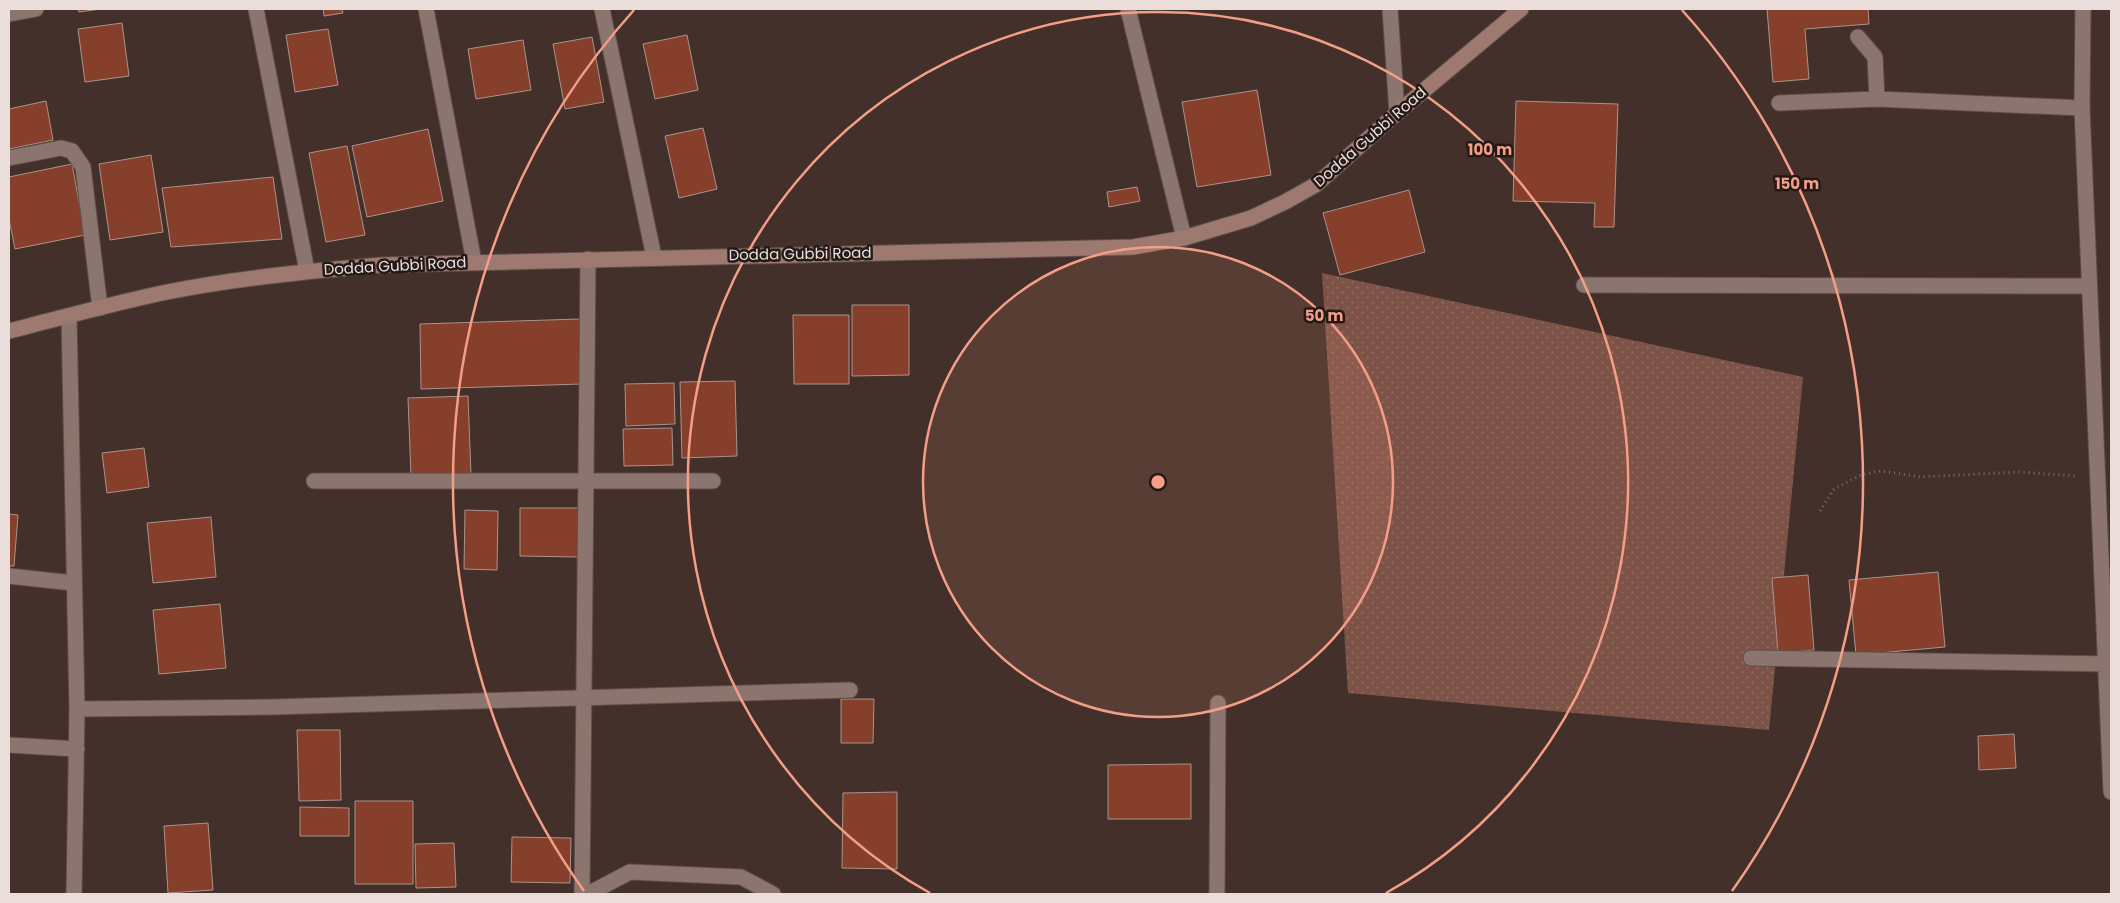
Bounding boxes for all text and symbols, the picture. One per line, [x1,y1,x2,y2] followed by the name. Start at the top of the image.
[1309,82,1430,191] street label: Dodda Gubbi Road
[1468,139,1512,160] text: 100 m
[1775,173,1819,194] text: 150 m
[728,242,872,265] street label: Dodda Gubbi Road
[323,251,467,280] street label: Dodda Gubbi Road
[1305,305,1343,326] text: 50 m
[1149,473,1167,491] centre of rings

